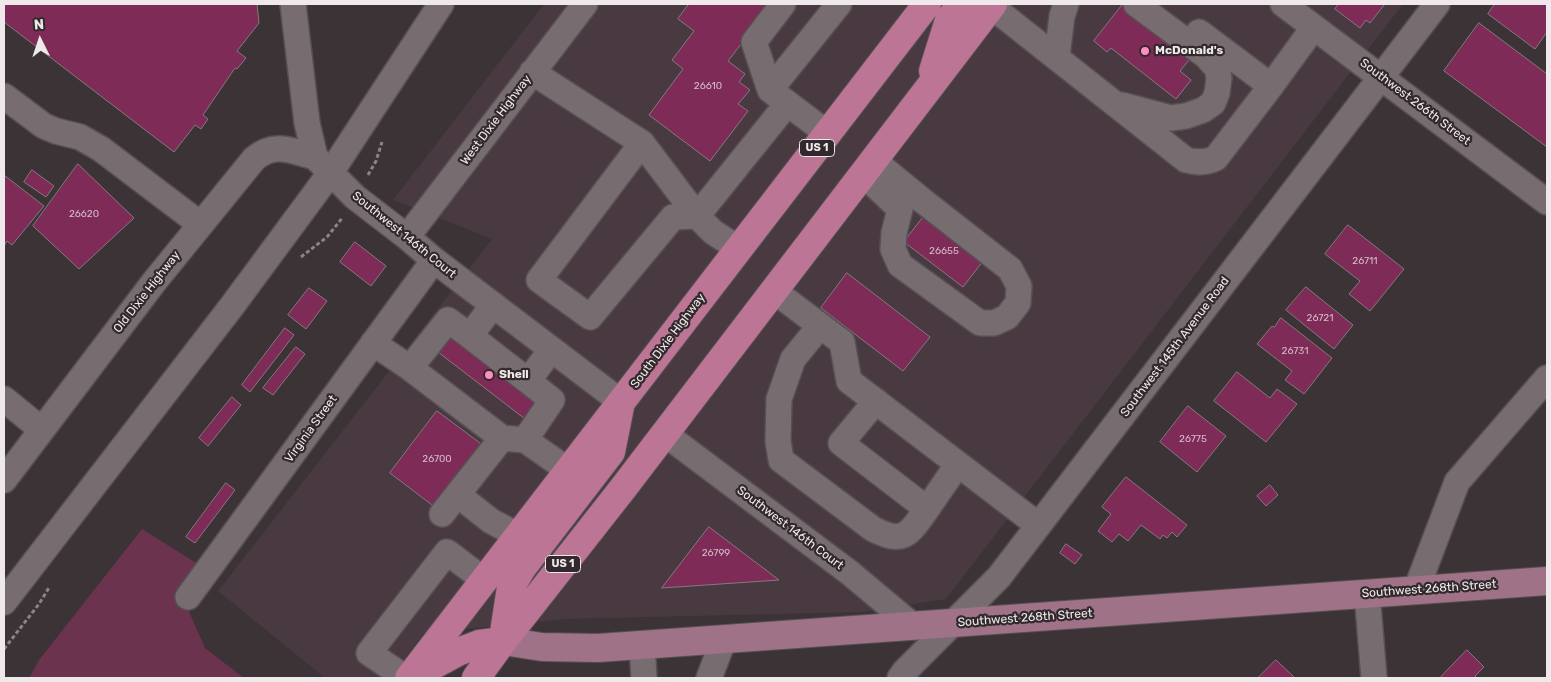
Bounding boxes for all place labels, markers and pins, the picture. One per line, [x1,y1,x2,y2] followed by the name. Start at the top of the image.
[1155,44,1223,58] place label: McDonald's
[1139,45,1151,57] marker: McDonald's
[499,368,529,382] place label: Shell
[483,369,495,381] marker: Shell

